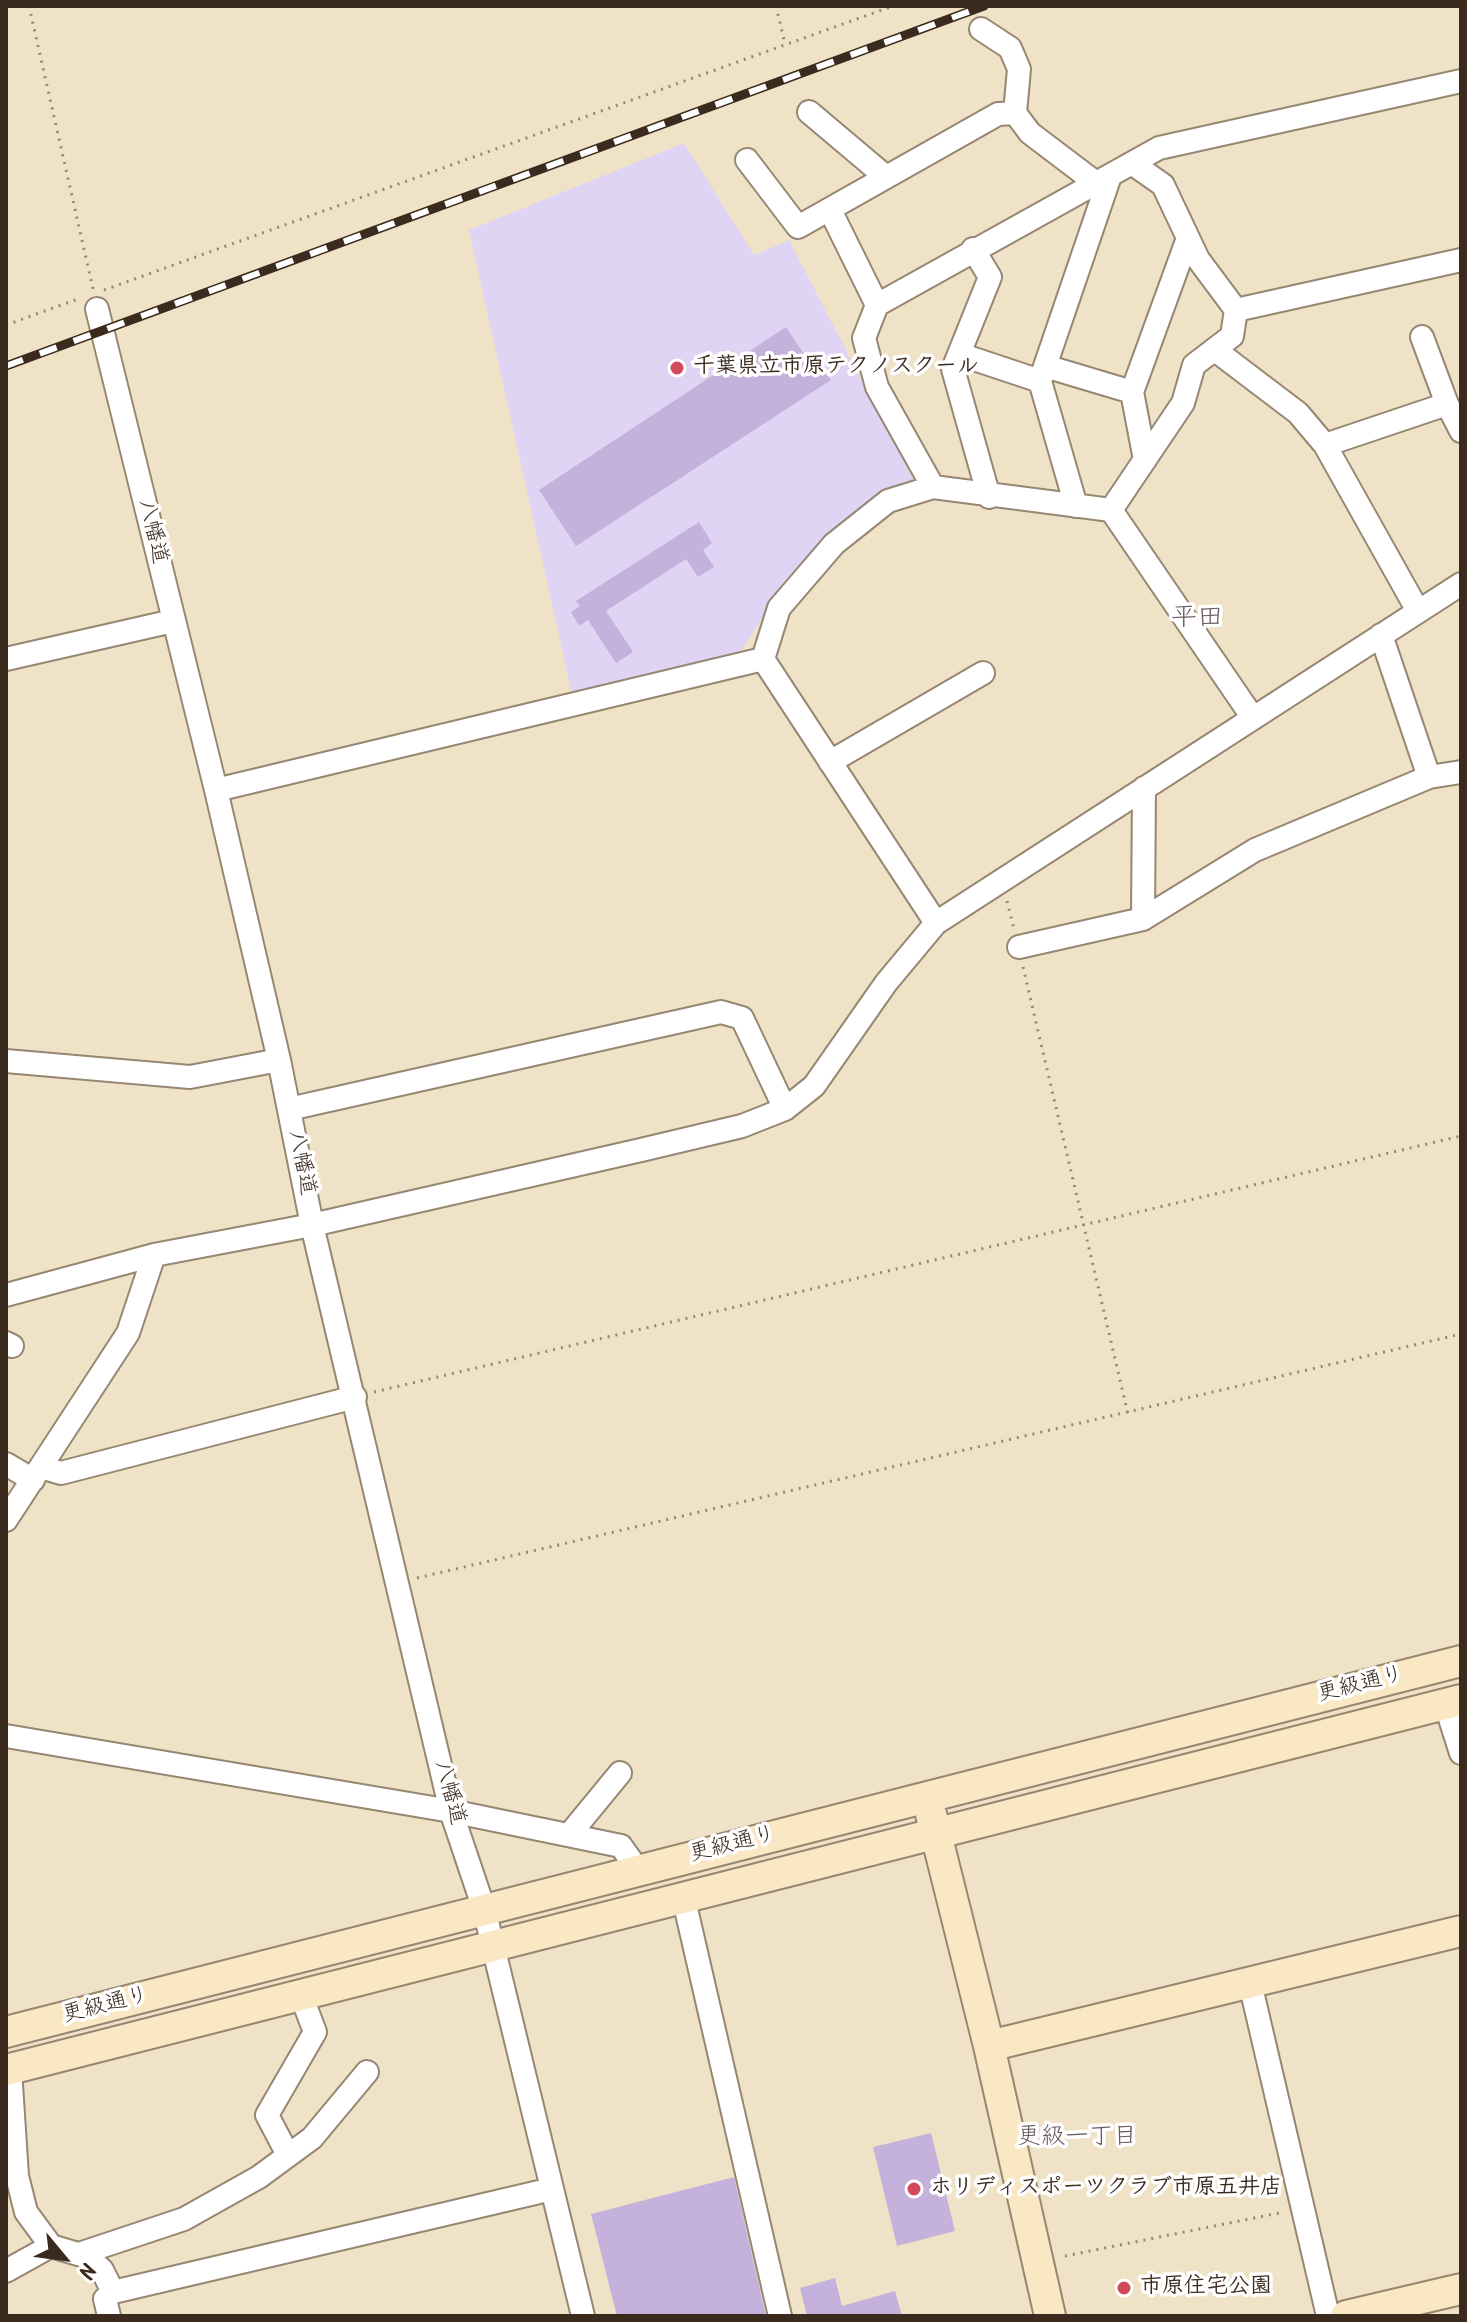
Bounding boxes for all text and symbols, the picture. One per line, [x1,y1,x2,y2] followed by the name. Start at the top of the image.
[693,355,979,381] place label: 千葉県立市原テクノスクール
[668,359,686,377] marker: 千葉県立市原テクノスクール
[131,497,171,567] street label: 八幡道
[1171,605,1223,637] district label: 平田
[281,1128,319,1198] street label: 八幡道
[1315,1663,1407,1709] street label: 更級通り
[427,1758,469,1828] street label: 八幡道
[687,1823,779,1869] street label: 更級通り
[60,1984,152,2030] street label: 更級通り
[1017,2125,1137,2153] district label: 更級一丁目
[930,2176,1282,2202] place label: ホリディスポーツクラブ市原五井店
[905,2180,923,2198] marker: ホリディスポーツクラブ市原五井店
[24,2218,104,2298] north arrow
[67,2255,104,2284] text: N
[1140,2275,1272,2301] place label: 市原住宅公園
[1115,2279,1133,2297] marker: 市原住宅公園

